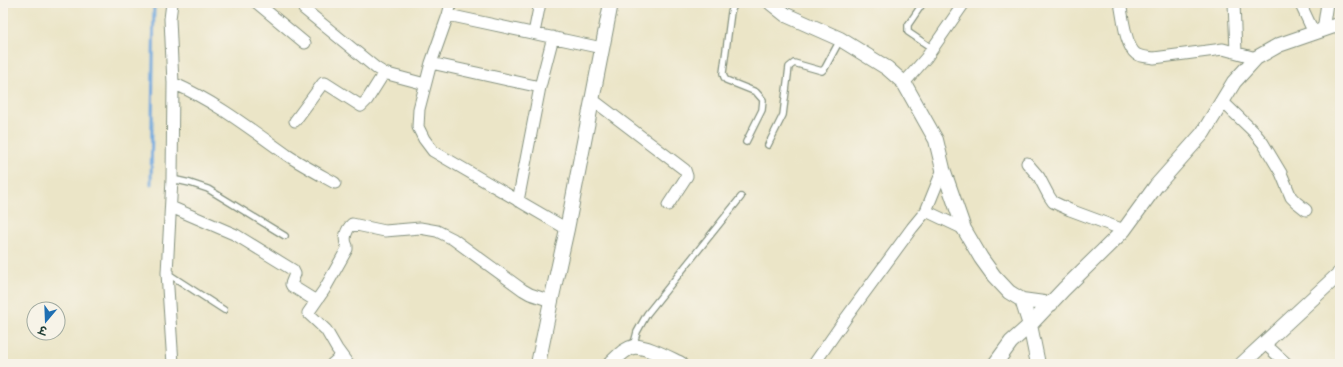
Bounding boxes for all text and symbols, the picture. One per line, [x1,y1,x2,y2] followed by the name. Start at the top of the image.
[26,301,66,341] north arrow
[35,322,49,339] text: उ

